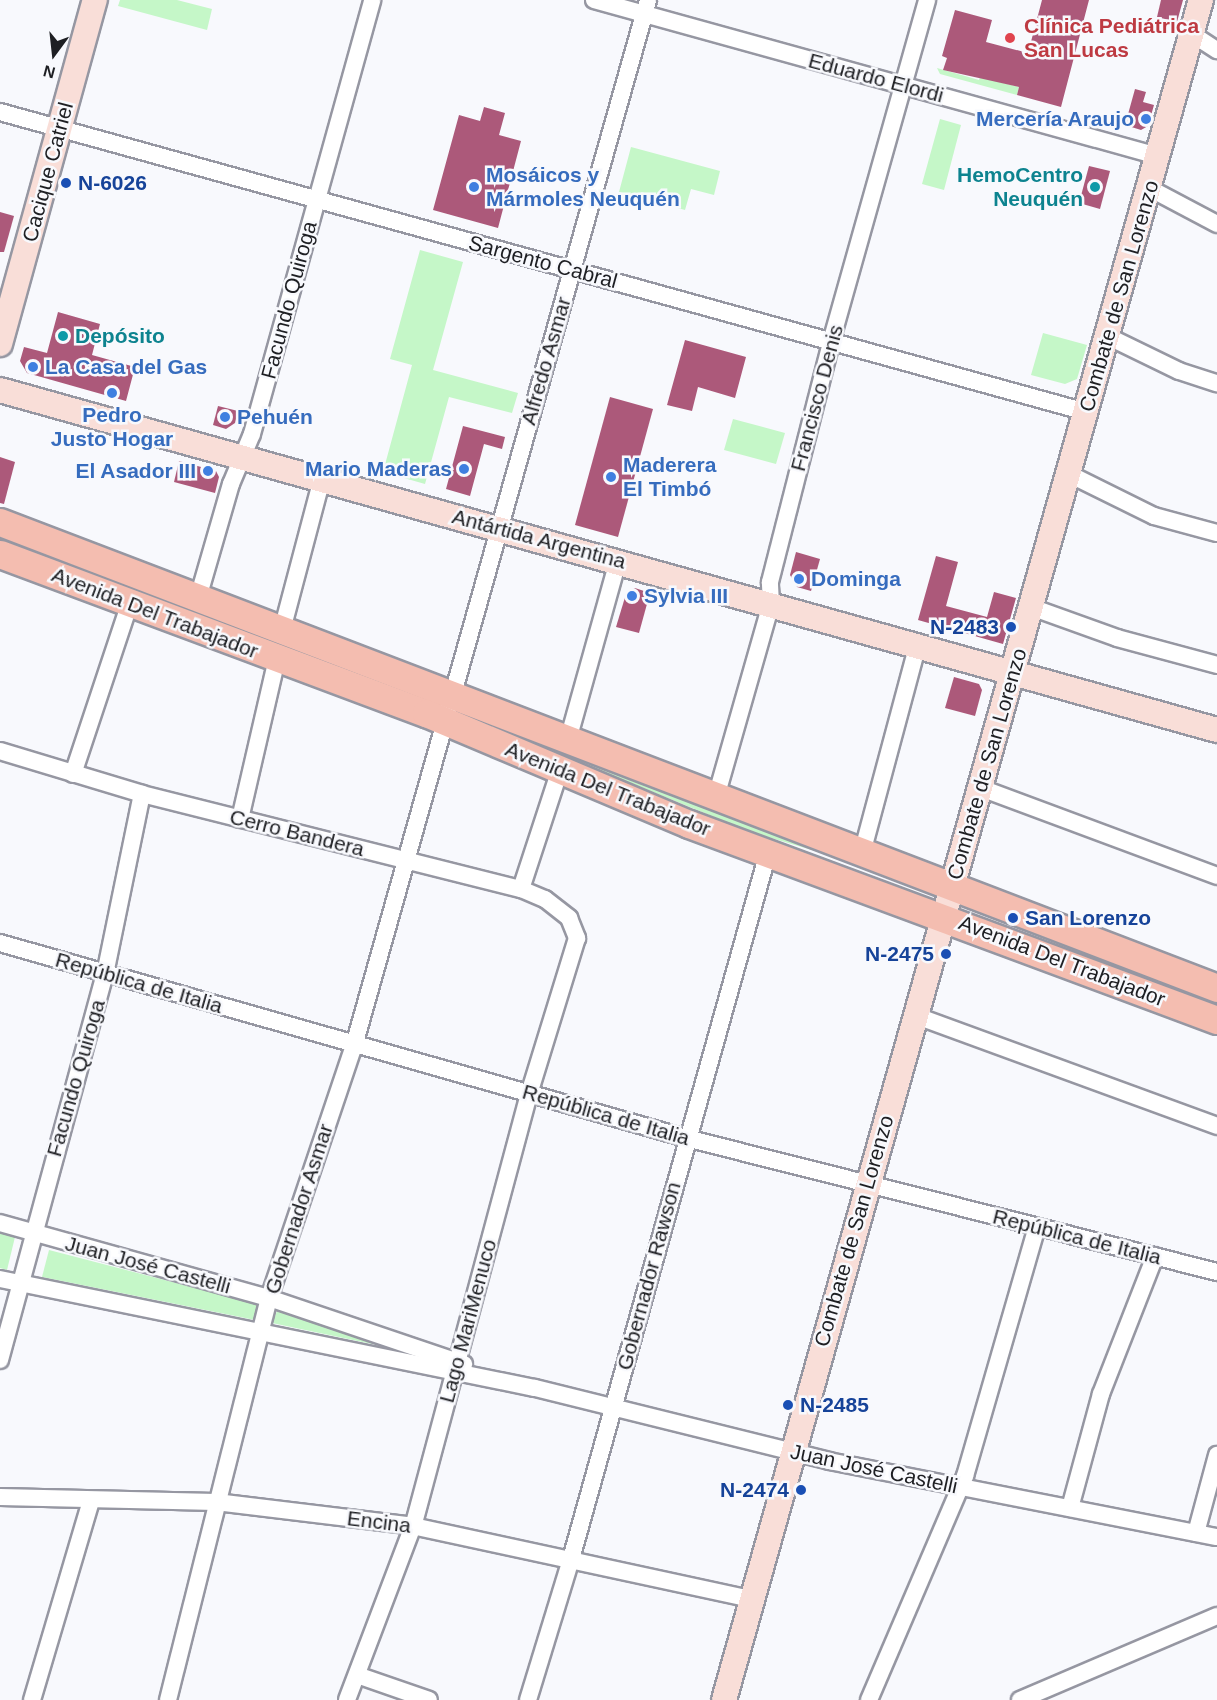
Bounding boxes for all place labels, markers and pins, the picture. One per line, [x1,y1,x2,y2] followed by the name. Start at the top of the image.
[1024,13,1199,63] place label: Clínica Pediátrica San Lucas
[1001,29,1019,47] marker: Clínica Pediátrica San Lucas
[975,106,1134,132] place label: Mercería Araujo
[1139,112,1153,126] marker: Mercería Araujo
[486,162,680,212] place label: Mosáicos y Mármoles Neuquén
[957,162,1083,212] place label: HemoCentro Neuquén
[78,170,147,196] place label: N-6026
[59,176,73,190] marker: N-6026
[467,180,481,194] marker: Mosáicos y Mármoles Neuquén
[1088,180,1102,194] marker: HemoCentro Neuquén
[75,323,165,349] place label: Depósito
[56,329,70,343] marker: Depósito
[45,354,207,380] place label: La Casa del Gas
[26,360,40,374] marker: La Casa del Gas
[105,386,119,400] marker: Pedro Justo Hogar
[51,402,173,452] place label: Pedro Justo Hogar
[237,404,313,430] place label: Pehuén
[218,410,232,424] marker: Pehuén
[623,452,716,502] place label: Maderera El Timbó
[305,456,452,482] place label: Mario Maderas
[75,458,196,484] place label: El Asador III
[457,462,471,476] marker: Mario Maderas
[201,464,215,478] marker: El Asador III
[604,470,618,484] marker: Maderera El Timbó
[811,566,901,592] place label: Dominga
[792,572,806,586] marker: Dominga
[644,583,728,609] place label: Sylvia III
[625,589,639,603] marker: Sylvia III
[930,614,999,640] place label: N-2483
[1004,620,1018,634] marker: N-2483
[1025,905,1151,931] place label: San Lorenzo
[1006,911,1020,925] marker: San Lorenzo
[865,941,934,967] place label: N-2475
[939,947,953,961] marker: N-2475
[800,1392,869,1418] place label: N-2485
[781,1398,795,1412] marker: N-2485
[720,1477,789,1503] place label: N-2474
[794,1483,808,1497] marker: N-2474

